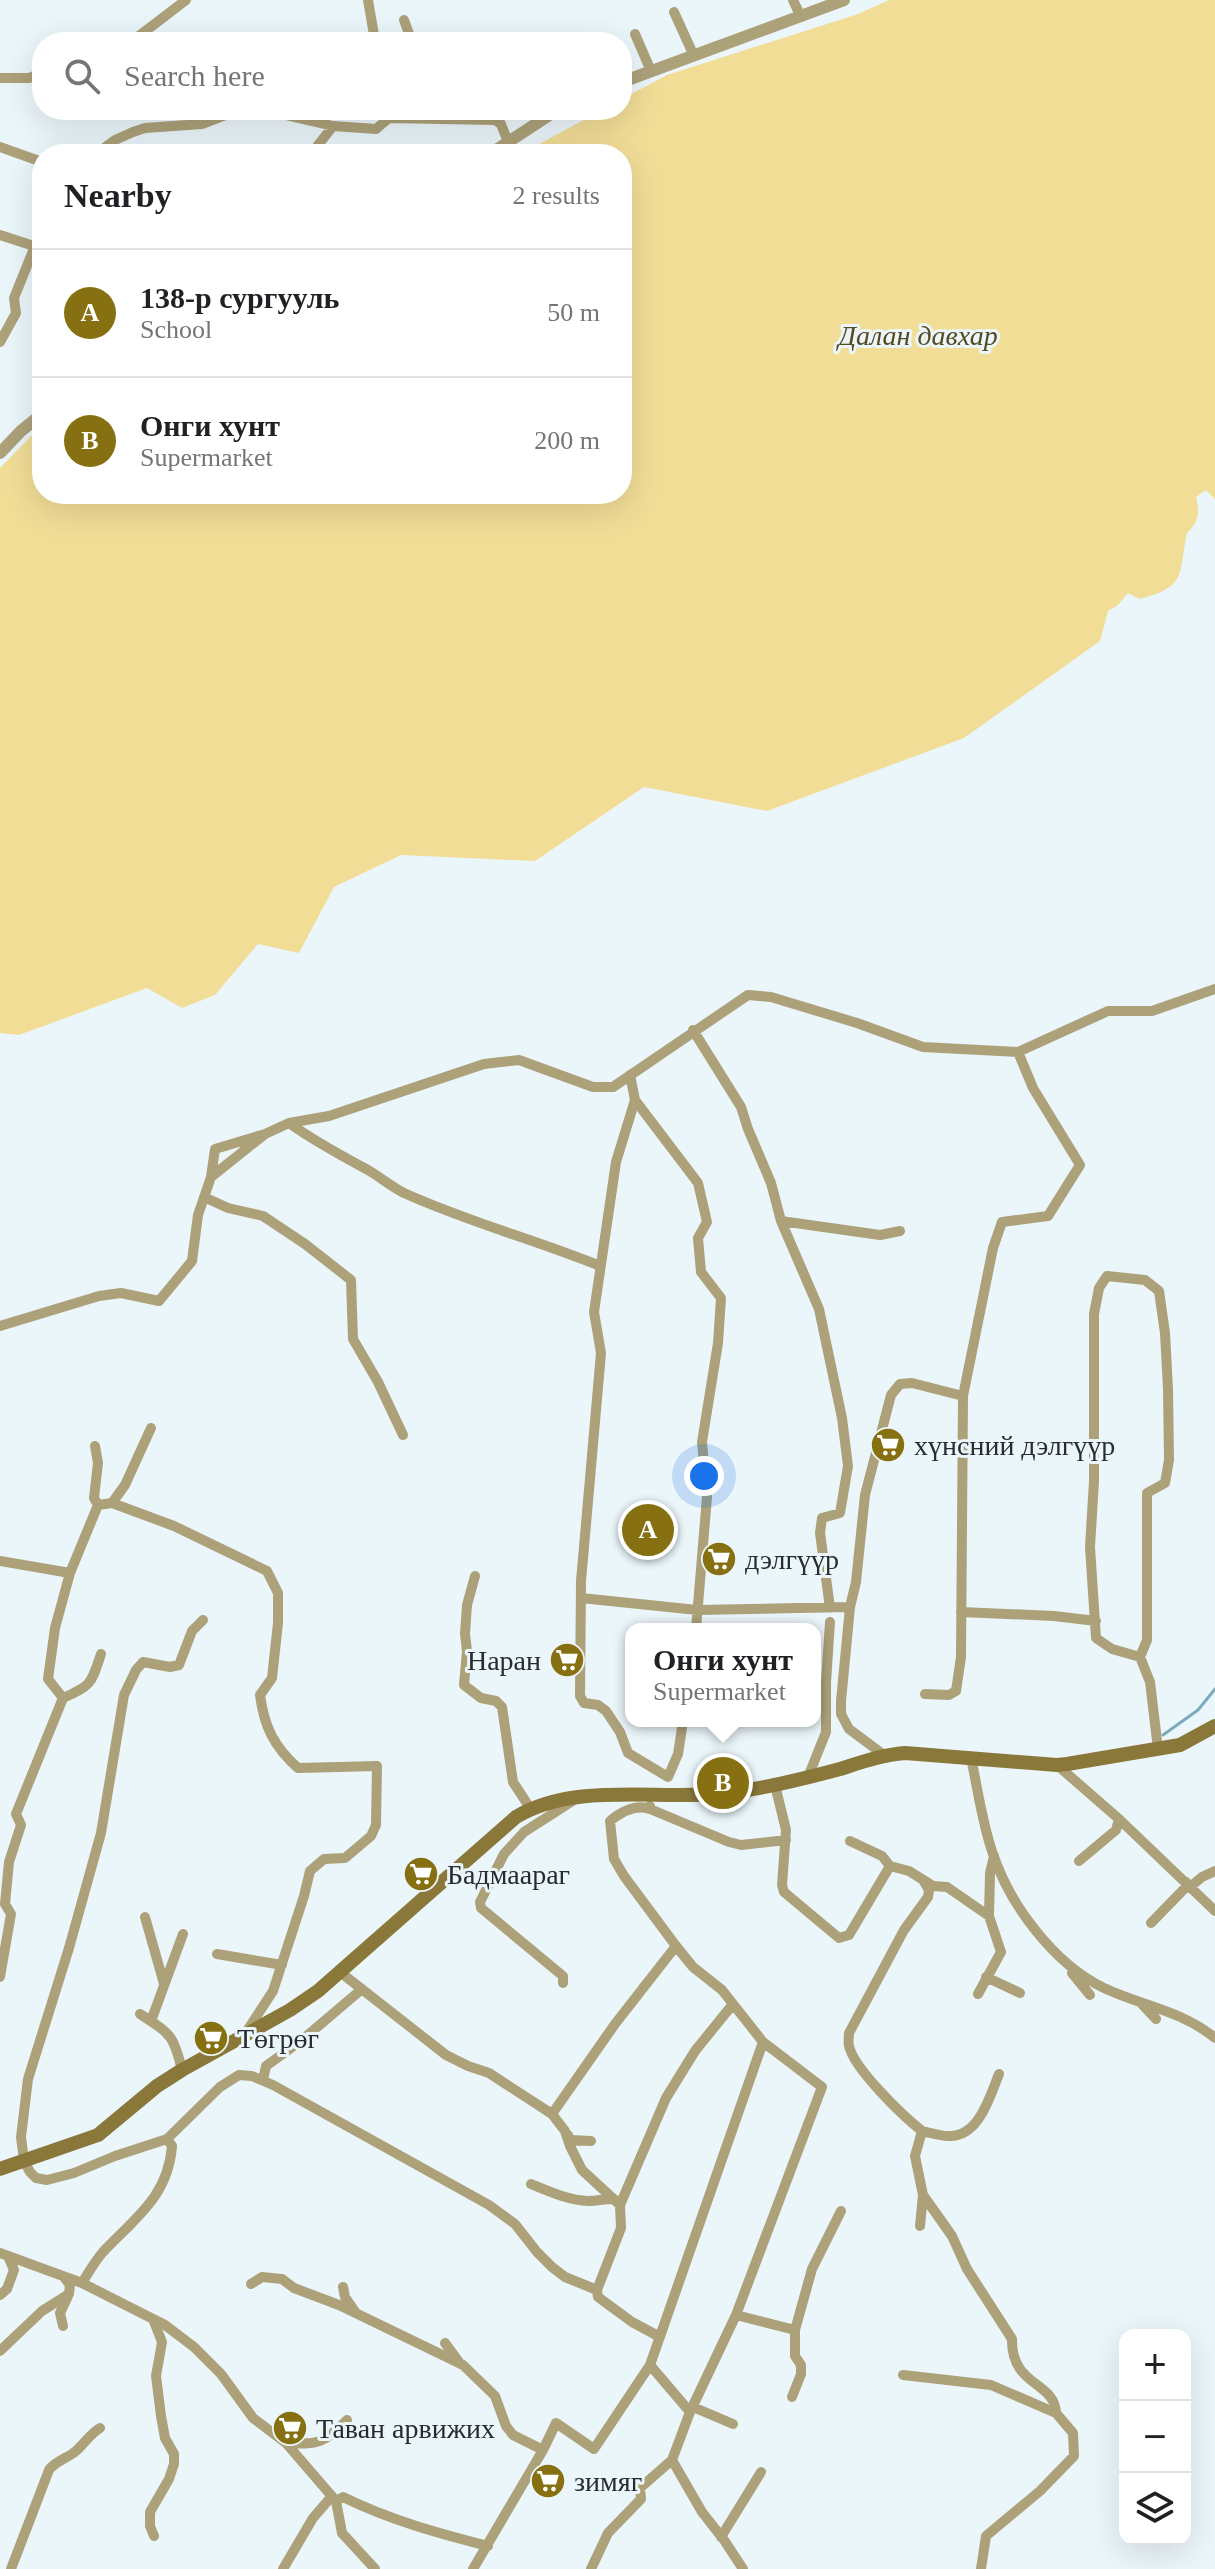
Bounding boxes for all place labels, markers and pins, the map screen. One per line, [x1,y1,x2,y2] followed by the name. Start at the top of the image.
[869,1426,907,1464] supermarket icon: хүнсний дэлгүүр
[914,1430,1115,1461] place label: хүнсний дэлгүүр
[622,1500,674,1560] pin: A
[700,1540,738,1578] supermarket icon: дэлгүүр
[745,1544,839,1575] place label: дэлгүүр
[548,1641,586,1679] supermarket icon: Наран
[467,1645,541,1676] place label: Наран
[697,1753,749,1813] pin: B
[402,1855,440,1893] supermarket icon: Бадмаараг
[447,1859,570,1890] place label: Бадмаараг
[192,2019,230,2057] supermarket icon: Төгрөг
[237,2023,319,2054] place label: Төгрөг
[271,2409,309,2447] supermarket icon: Таван арвижих
[316,2413,495,2444] place label: Таван арвижих
[529,2462,567,2500] supermarket icon: зимяг
[574,2466,642,2497] place label: зимяг

